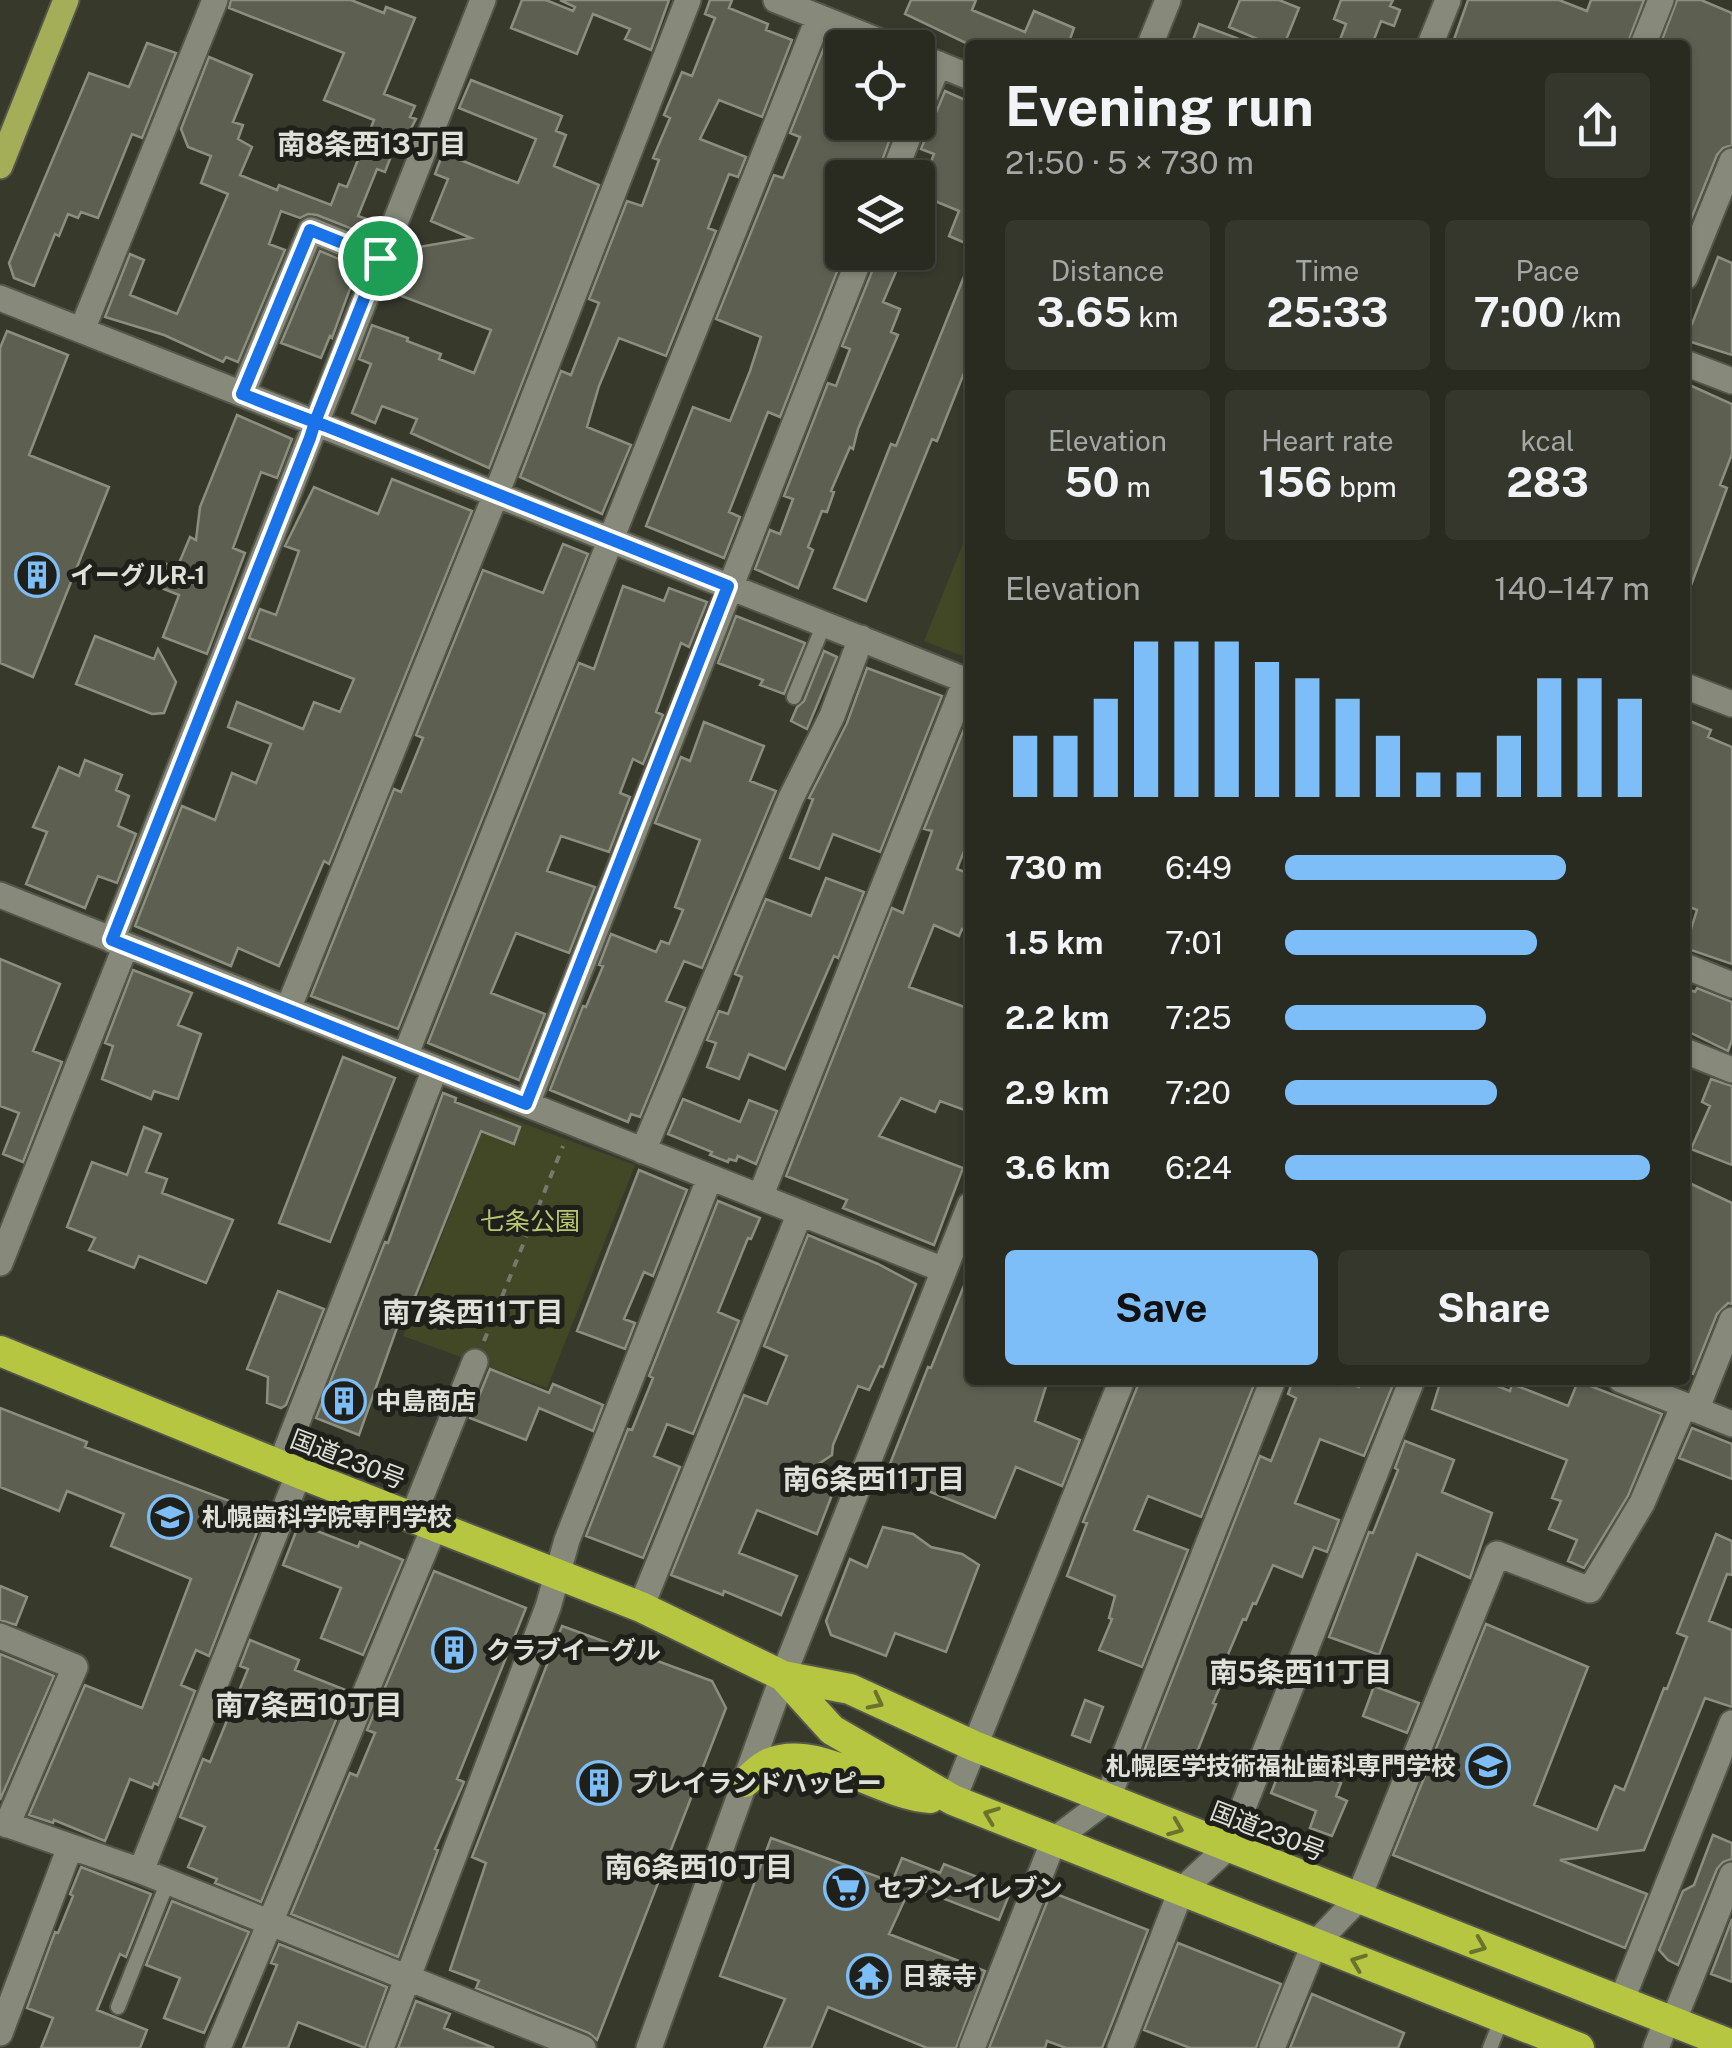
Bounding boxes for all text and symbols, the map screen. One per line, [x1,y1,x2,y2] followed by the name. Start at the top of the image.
[825,30,935,270] map controls
[825,30,935,140] button: locate
[1545,73,1650,178] button: share
[1005,74,1314,138] text: Evening run
[277,127,467,160] district label: 南8条西13丁目
[1005,144,1254,181] text: 21:50 · 5 × 730 m
[825,160,935,270] button: layers
[338,216,423,301] pin
[353,231,408,286] icon: arrive
[1051,254,1164,287] text: Distance
[1296,254,1359,287] text: Time
[1515,254,1580,287] text: Pace
[1036,287,1132,336] text: 3.65
[1266,287,1389,336] text: 25:33
[1473,287,1565,336] text: 7:00
[1132,300,1179,333] text: km
[1565,300,1622,333] text: /km
[1048,424,1167,457] text: Elevation
[1261,424,1394,457] text: Heart rate
[1520,424,1575,457] text: kcal
[1064,457,1120,506] text: 50
[1258,457,1332,506] text: 156
[1506,457,1589,506] text: 283
[1120,470,1151,503] text: m
[1332,470,1397,503] text: bpm
[14,552,60,598] building icon: イーグルR-1
[70,560,205,590] place label: イーグルR-1
[1005,570,1141,607] text: Elevation
[1494,570,1650,607] text: 140–147 m
[1005,849,1102,886] text: 730 m
[1165,849,1232,886] text: 6:49
[1005,924,1103,961] text: 1.5 km
[1165,924,1224,961] text: 7:01
[1005,999,1109,1036] text: 2.2 km
[1165,999,1232,1036] text: 7:25
[1005,1074,1109,1111] text: 2.9 km
[1165,1074,1231,1111] text: 7:20
[1005,1149,1110,1186] text: 3.6 km
[1165,1149,1232,1186] text: 6:24
[480,1206,580,1236] park label: 七条公園
[1005,1250,1318,1365] button: Save
[1338,1250,1650,1365] button: Share
[382,1295,564,1328] district label: 南7条西11丁目
[321,1378,367,1424] building icon: 中島商店
[376,1386,476,1416] place label: 中島商店
[286,1423,410,1495] street label: 国道230号
[783,1462,965,1495] district label: 南6条西11丁目
[147,1494,193,1540] school or university icon: 札幌歯科学院専門学校
[202,1502,452,1532] place label: 札幌歯科学院専門学校
[431,1627,477,1673] building icon: クラブイーグル
[486,1635,661,1665] place label: クラブイーグル
[1210,1655,1392,1688] district label: 南5条西11丁目
[215,1688,403,1721] district label: 南7条西10丁目
[866,1690,884,1709] one-way arrow
[1465,1743,1511,1789] school or university icon: 札幌医学技術福祉歯科専門学校
[1106,1751,1456,1781] place label: 札幌医学技術福祉歯科専門学校
[576,1760,622,1806] building icon: プレイランドハッピー
[632,1768,882,1798] place label: プレイランドハッピー
[1206,1795,1330,1867] street label: 国道230号
[983,1807,1001,1827] one-way arrow
[1166,1816,1184,1836] one-way arrow
[605,1850,793,1883] district label: 南6条西10丁目
[823,1865,869,1911] supermarket icon: セブン-イレブン
[878,1873,1063,1903] place label: セブン-イレブン
[1469,1935,1486,1955] one-way arrow
[846,1953,892,1999] temple icon: 日泰寺
[1350,1953,1367,1973] one-way arrow
[902,1961,977,1991] place label: 日泰寺

